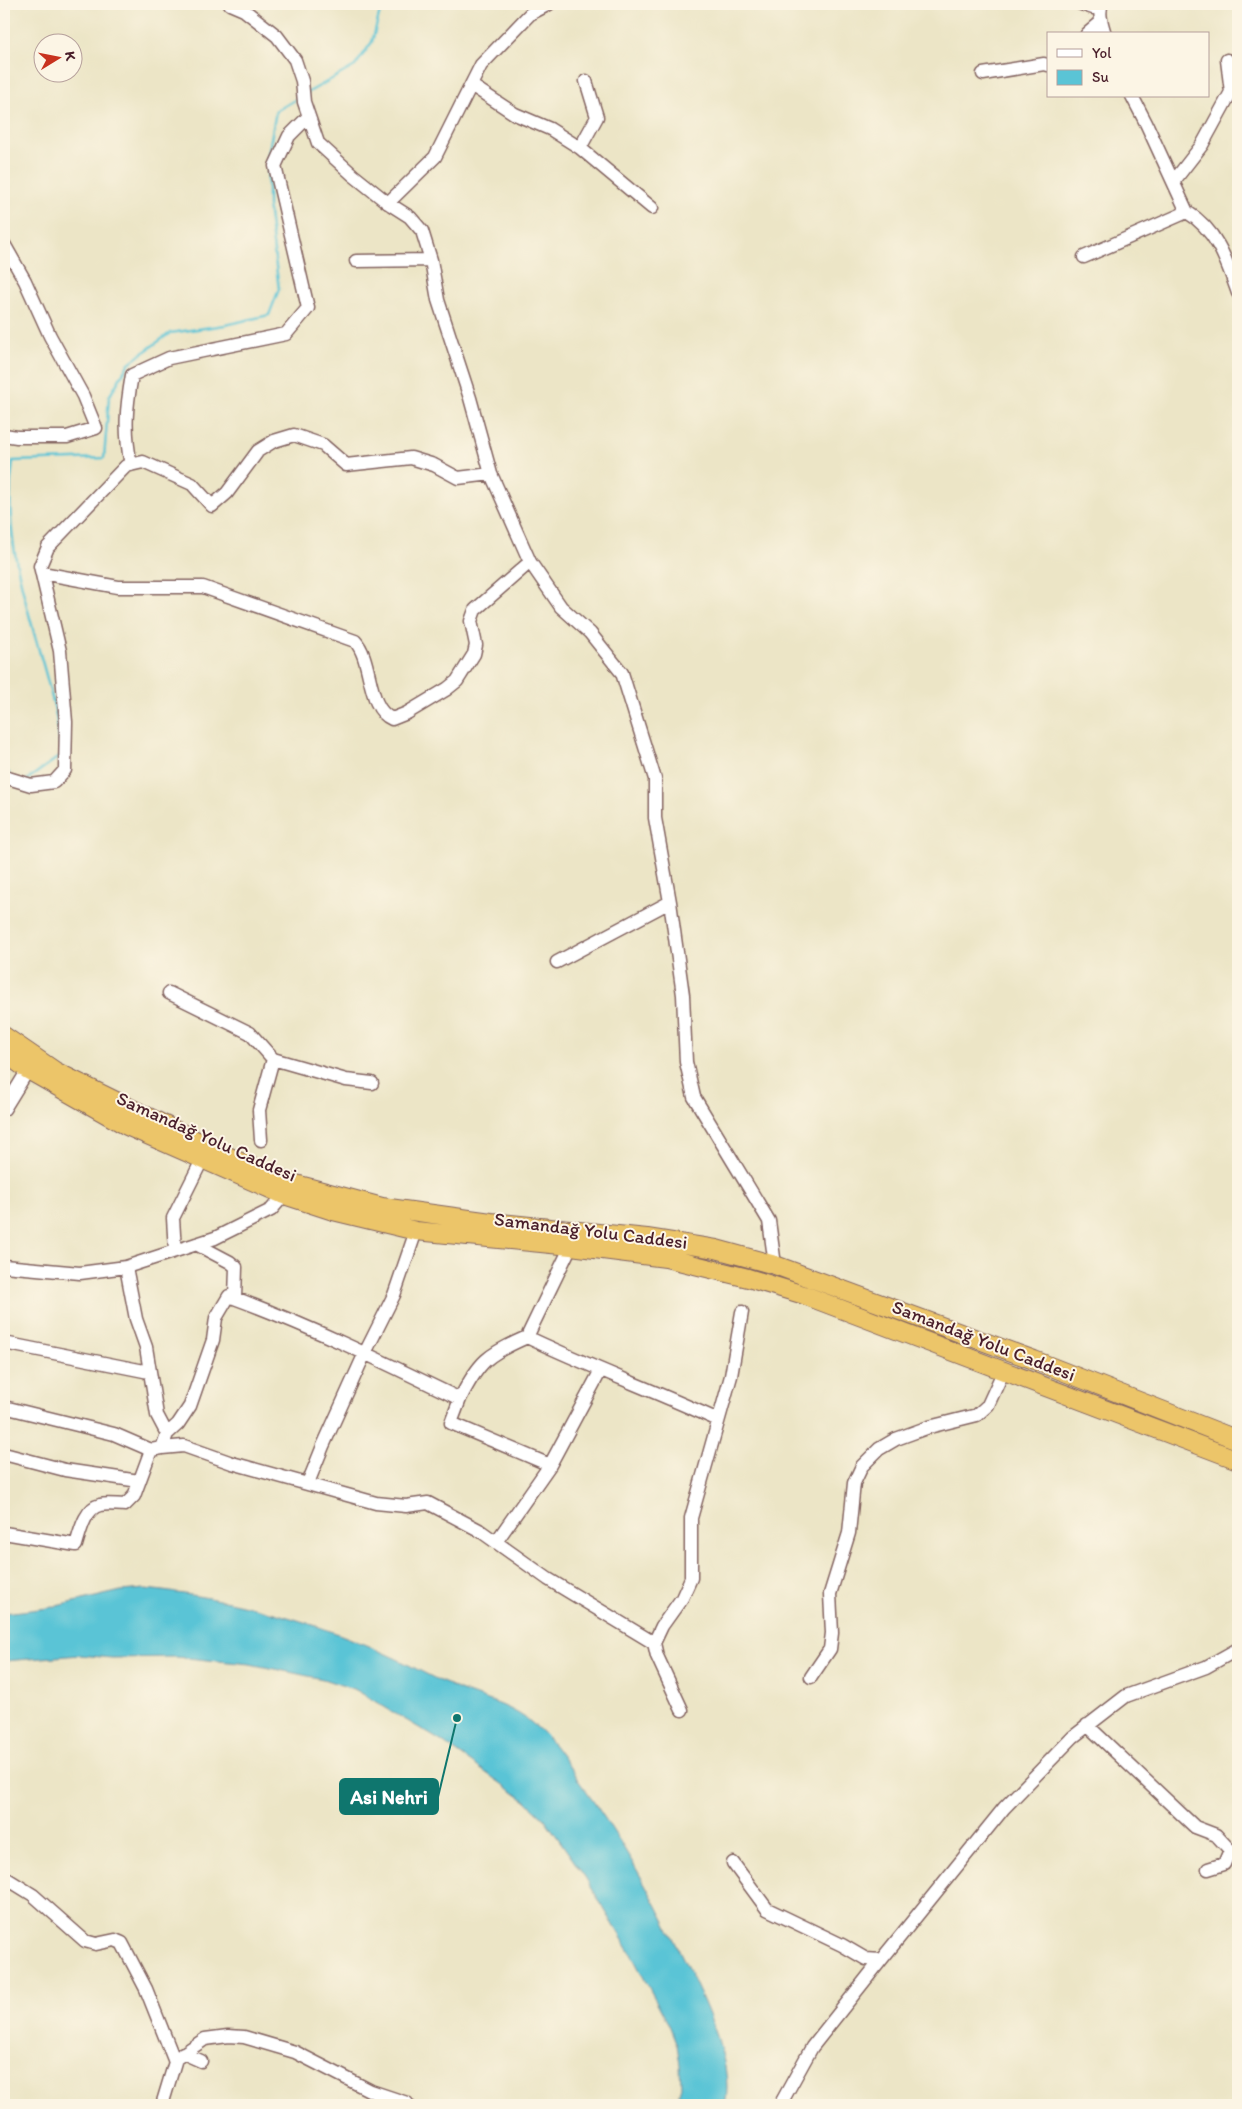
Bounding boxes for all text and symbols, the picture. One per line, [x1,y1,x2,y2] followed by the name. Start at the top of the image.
[32,32,82,82] north arrow
[1047,32,1210,98] legend
[1092,44,1112,62] text: Yol
[61,50,80,63] text: K
[1092,68,1109,86] text: Su
[113,1086,300,1187] street label: Samandağ Yolu Caddesi
[493,1207,689,1254] street label: Samandağ Yolu Caddesi
[889,1295,1079,1386] street label: Samandağ Yolu Caddesi
[340,1779,438,1814] callout: Asi Nehri
[349,1785,428,1809] text: Asi Nehri

